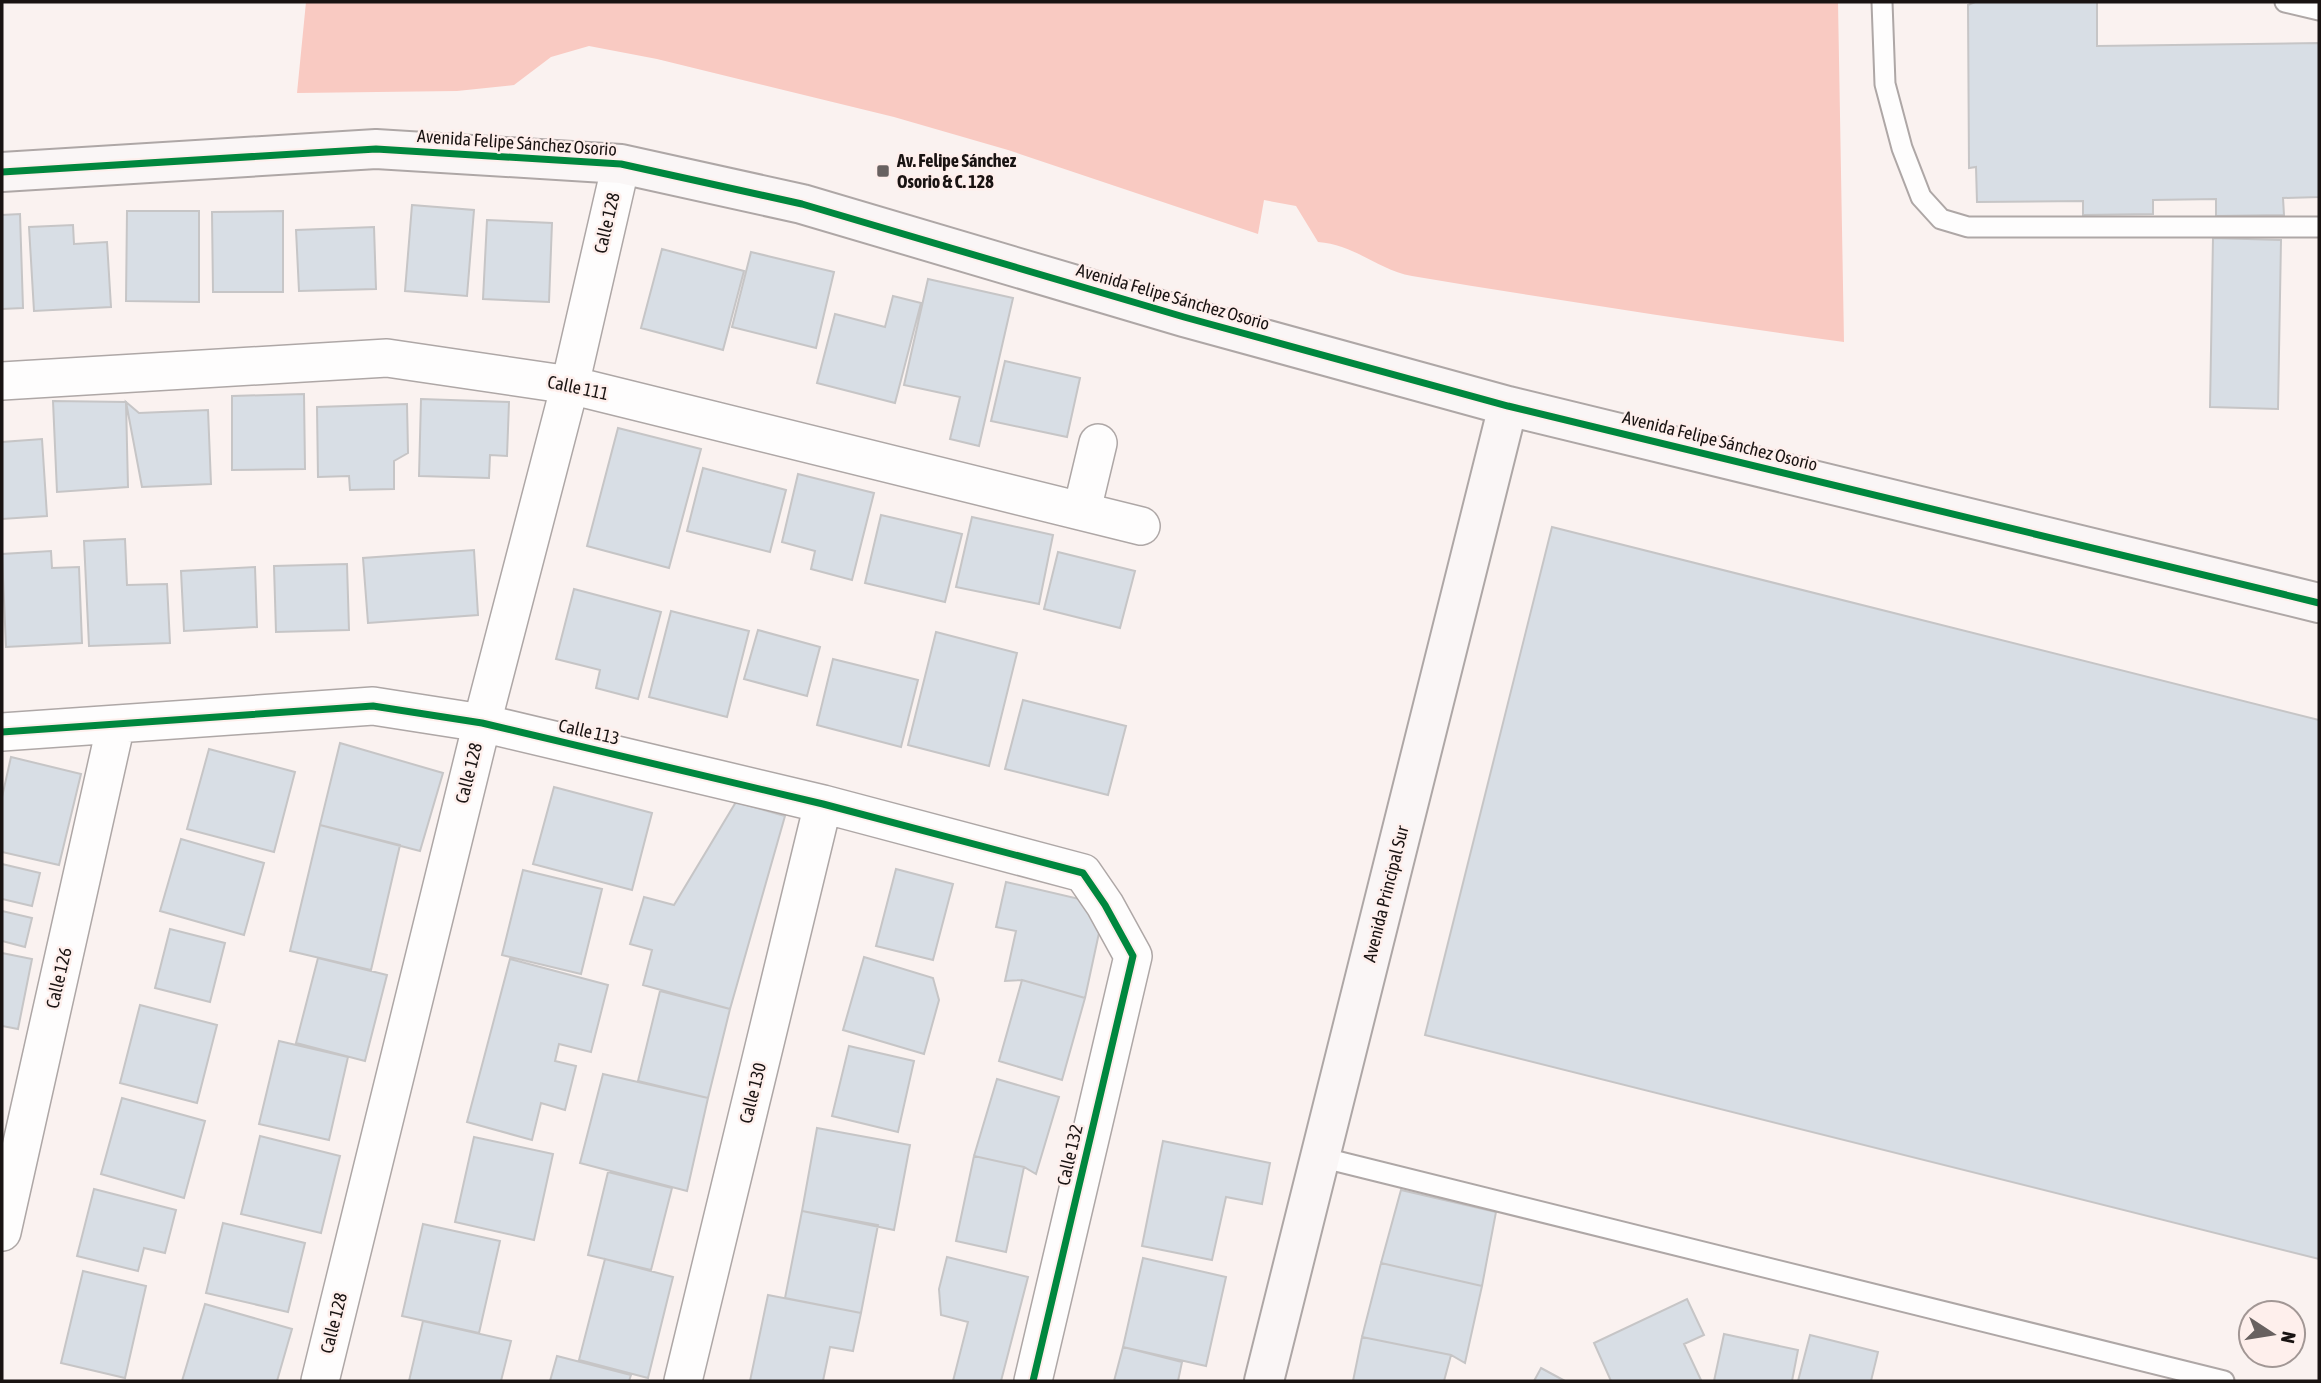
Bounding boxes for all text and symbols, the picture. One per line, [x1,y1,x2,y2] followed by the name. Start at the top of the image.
[417,125,618,160] street label: Avenida Felipe Sánchez Osorio
[896,150,1017,192] place label: Av. Felipe Sánchez Osorio & C. 128
[875,163,891,179] marker: Av. Felipe Sánchez Osorio & C. 128
[589,190,624,255] street label: Calle 128
[1074,259,1272,334] street label: Avenida Felipe Sánchez Osorio
[546,371,611,404] street label: Calle 111
[1621,406,1820,475] street label: Avenida Felipe Sánchez Osorio
[557,714,622,749] street label: Calle 113
[451,740,486,805] street label: Calle 128
[1358,823,1413,964] street label: Avenida Principal Sur
[41,945,76,1010] street label: Calle 126
[735,1060,770,1125] street label: Calle 130
[1052,1122,1087,1187] street label: Calle 132
[316,1290,351,1355] street label: Calle 128
[2237,1299,2307,1369] north arrow
[2277,1330,2301,1345] text: N

